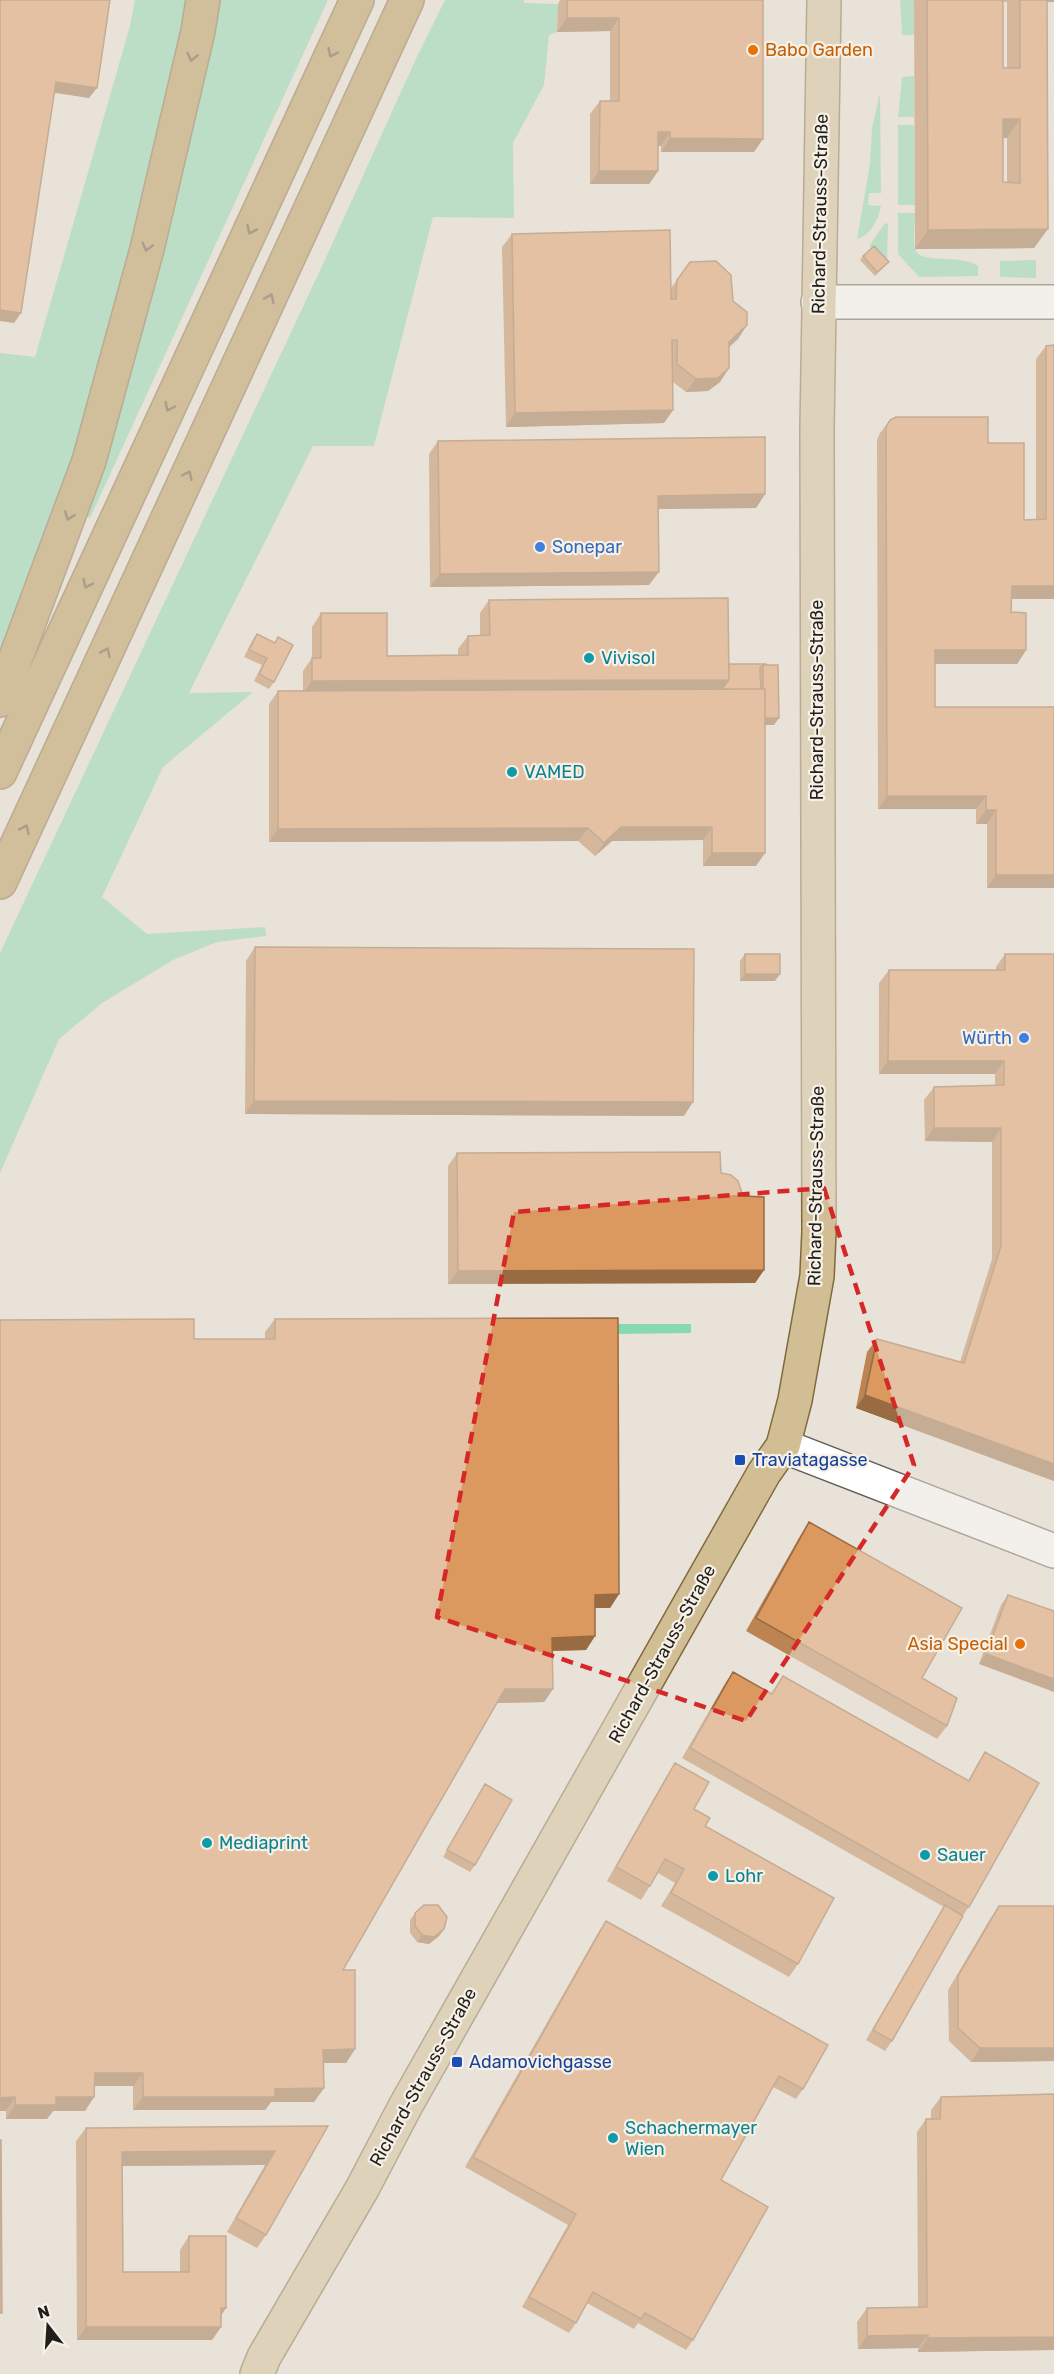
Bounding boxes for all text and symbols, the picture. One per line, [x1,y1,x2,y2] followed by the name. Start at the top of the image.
[765,39,873,61] place label: Babo Garden
[746,43,760,57] marker: Babo Garden
[328,47,340,58] one-way arrow
[186,52,199,62] one-way arrow
[807,114,833,314] street label: Richard-Strauss-Straße
[246,224,258,235] one-way arrow
[142,242,155,252] one-way arrow
[262,294,274,305] one-way arrow
[164,401,176,412] one-way arrow
[180,471,192,482] one-way arrow
[63,510,76,521] one-way arrow
[552,536,622,558] place label: Sonepar
[533,540,547,554] marker: Sonepar
[82,578,94,589] one-way arrow
[806,600,828,800] street label: Richard-Strauss-Straße
[601,647,655,669] place label: Vivisol
[99,648,111,659] one-way arrow
[582,651,596,665] marker: Vivisol
[524,761,585,783] place label: VAMED
[505,765,519,779] marker: VAMED
[17,825,29,836] one-way arrow
[962,1027,1012,1049] place label: Würth
[1017,1031,1031,1045] marker: Würth
[803,1086,829,1286] street label: Richard-Strauss-Straße
[752,1449,868,1471] place label: Traviatagasse
[733,1453,747,1467] marker: Traviatagasse
[604,1561,720,1747] street label: Richard-Strauss-Straße
[907,1633,1008,1655] place label: Asia Special
[1013,1637,1027,1651] marker: Asia Special
[219,1832,308,1854] place label: Mediaprint
[200,1836,214,1850] marker: Mediaprint
[937,1844,986,1866] place label: Sauer
[918,1848,932,1862] marker: Sauer
[725,1865,763,1887] place label: Lohr
[706,1869,720,1883] marker: Lohr
[365,1984,481,2170] street label: Richard-Strauss-Straße
[469,2051,612,2073] place label: Adamovichgasse
[450,2055,464,2069] marker: Adamovichgasse
[625,2117,757,2160] place label: Schachermayer Wien
[606,2131,620,2145] marker: Schachermayer Wien
[18,2296,78,2356] north arrow
[35,2301,52,2323] text: N

